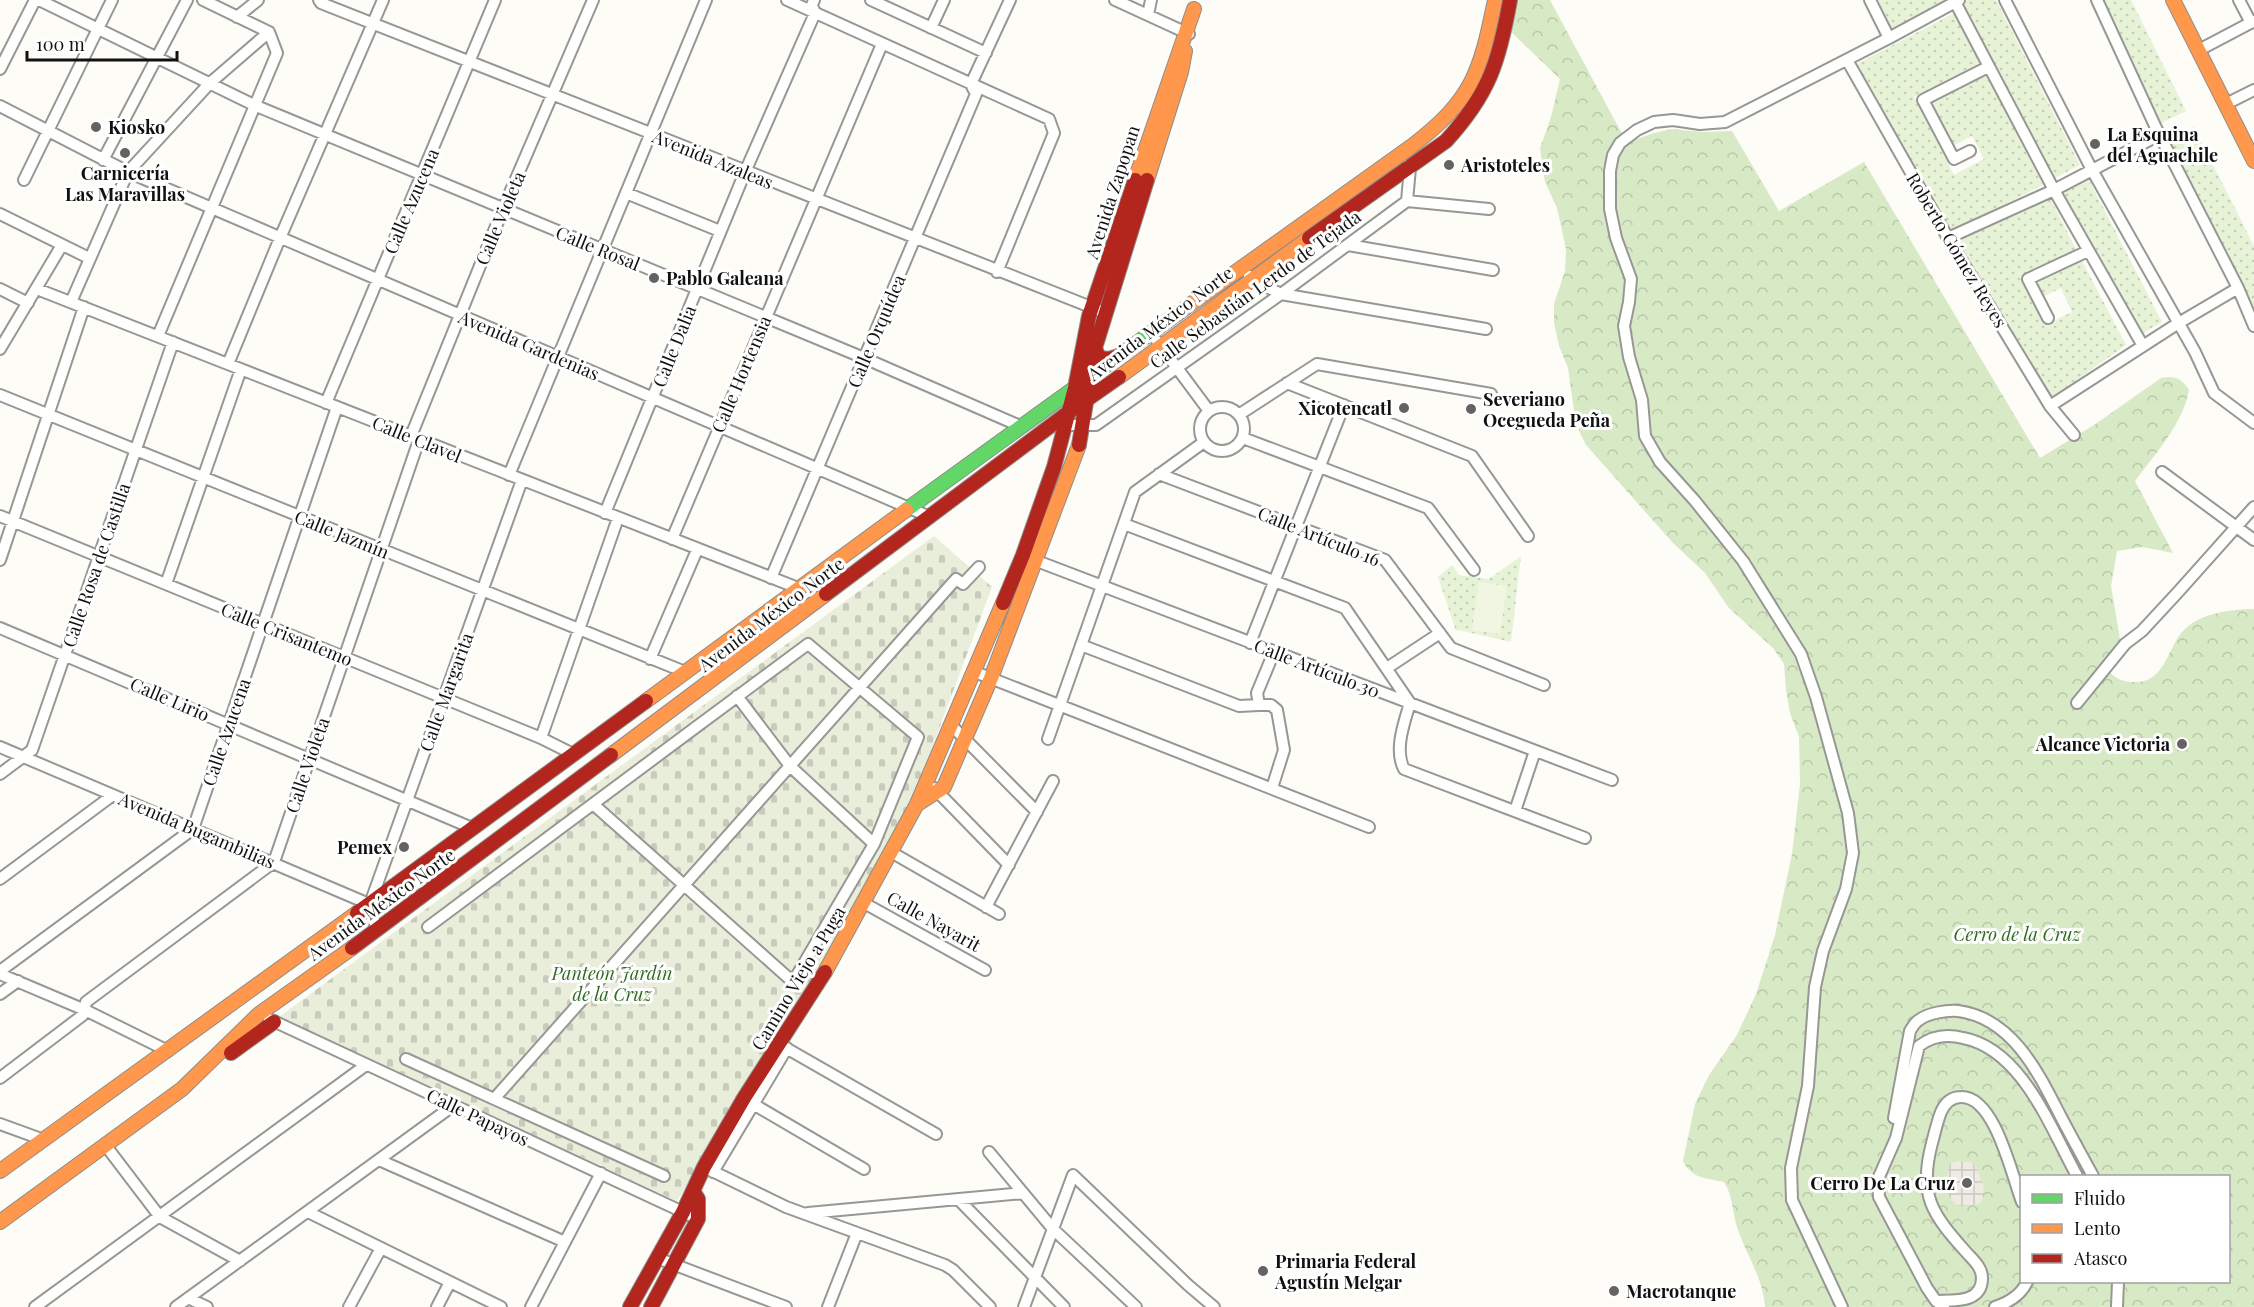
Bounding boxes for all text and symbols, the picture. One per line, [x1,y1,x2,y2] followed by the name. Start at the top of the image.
[27,24,177,62] scale bar
[36,32,85,56] text: 100 m
[108,115,165,139] place label: Kiosko
[89,120,103,134] marker: Kiosko
[1079,122,1145,263] street label: Avenida Zapopan
[2107,122,2218,167] place label: La Esquina del Aguachile
[648,123,777,194] street label: Avenida Azaleas
[2088,137,2102,151] marker: La Esquina del Aguachile
[378,145,444,257] street label: Calle Azucena
[118,146,132,160] marker: Carnicería Las Maravillas
[1460,153,1550,177] place label: Aristoteles
[1442,158,1456,172] marker: Aristoteles
[65,161,185,206] place label: Carnicería Las Maravillas
[469,167,531,269] street label: Calle Violeta
[1901,168,2013,332] street label: Roberto Gómez Reyes
[1145,204,1365,374] street label: Calle Sebastián Lerdo de Tejada
[552,220,644,276] street label: Calle Rosal
[1082,260,1238,386] street label: Avenida México Norte
[666,266,784,290] place label: Pablo Galeana
[647,271,661,285] marker: Pablo Galeana
[841,271,911,391] street label: Calle Orquídea
[647,301,701,391] street label: Calle Dalia
[454,304,603,385] street label: Avenida Gardenias
[706,312,776,436] street label: Calle Hortensia
[1483,387,1611,432] place label: Severiano Ocegueda Peña
[1298,396,1392,420] place label: Xicotencatl
[1397,401,1411,415] marker: Xicotencatl
[1464,402,1478,416] marker: Severiano Ocegueda Peña
[369,410,465,468] street label: Calle Clavel
[57,480,135,650] street label: Calle Rosa de Castilla
[1254,501,1384,571] street label: Calle Artículo 16
[291,504,393,564] street label: Calle Jazmín
[693,551,849,677] street label: Avenida México Norte
[218,597,356,671] street label: Calle Crisantemo
[413,629,479,755] street label: Calle Margarita
[1251,633,1383,703] street label: Calle Artículo 30
[127,672,214,727] street label: Calle Lirio
[196,675,256,789] street label: Calle Azucena
[279,714,335,816] street label: Calle Violeta
[2035,732,2171,756] place label: Alcance Victoria
[2175,737,2189,751] marker: Alcance Victoria
[114,786,279,874] street label: Avenida Bugambilias
[337,835,392,859] place label: Pemex
[397,840,411,854] marker: Pemex
[302,842,459,966] street label: Avenida México Norte
[883,885,986,957] street label: Calle Nayarit
[745,902,851,1054] street label: Camino Viejo a Puga
[1953,922,2081,946] park label: Cerro de la Cruz
[551,961,672,1006] park label: Panteón Jardín de la Cruz
[423,1083,533,1151] street label: Calle Papayos
[1810,1171,1955,1195] place label: Cerro De La Cruz
[2020,1175,2230,1283] legend
[1960,1176,1974,1190] marker: Cerro De La Cruz
[2074,1186,2125,1210] text: Fluido
[2074,1216,2121,1240] text: Lento
[2073,1246,2127,1270] text: Atasco
[1274,1249,1416,1294] place label: Primaria Federal Agustín Melgar
[1256,1264,1270,1278] marker: Primaria Federal Agustín Melgar
[1626,1279,1736,1303] place label: Macrotanque
[1607,1284,1621,1298] marker: Macrotanque

